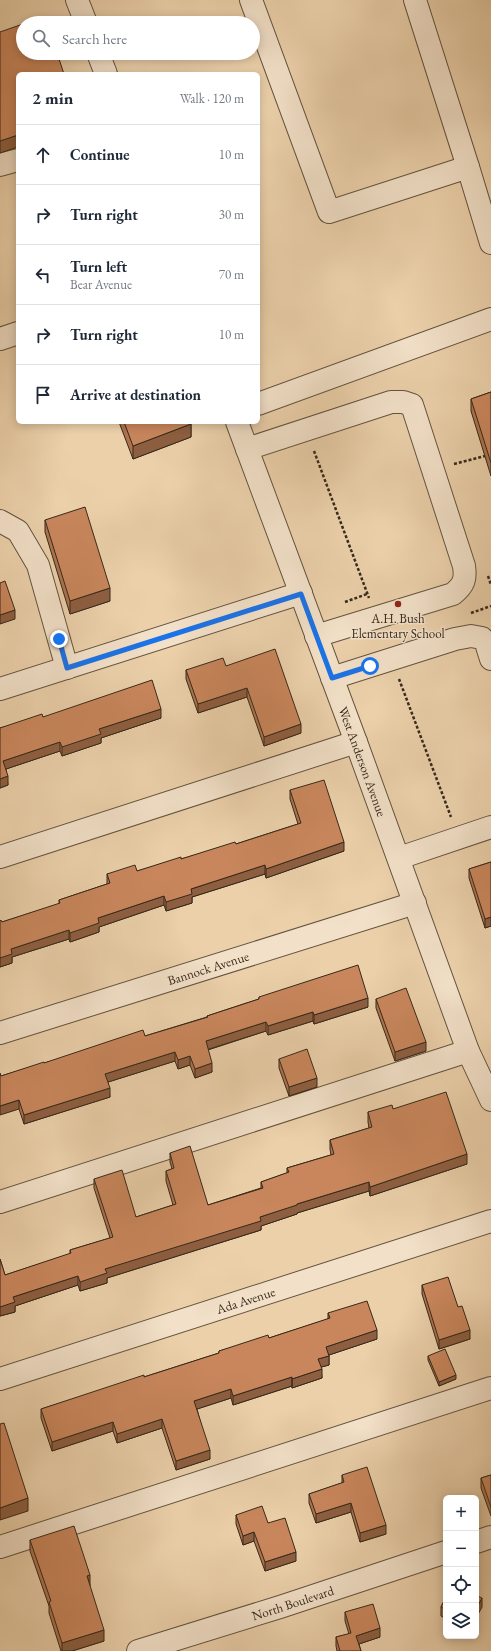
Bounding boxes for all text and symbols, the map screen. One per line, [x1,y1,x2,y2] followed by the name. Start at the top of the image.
[16,16,260,60] search box
[30,27,52,49] icon: search
[62,29,127,48] text: Search here
[32,87,73,109] text: 2 min
[180,90,244,107] text: Walk · 120 m
[32,144,54,166] icon: ahead
[70,145,130,164] text: Continue
[219,146,244,163] text: 10 m
[32,204,54,226] icon: right
[70,205,138,224] text: Turn right
[219,206,244,223] text: 30 m
[70,257,127,276] text: Turn left
[32,264,54,286] icon: left
[219,266,244,283] text: 70 m
[70,276,132,293] text: Bear Avenue
[32,324,54,346] icon: right
[70,325,138,344] text: Turn right
[219,326,244,343] text: 10 m
[32,384,54,406] icon: arrive
[70,385,201,404] text: Arrive at destination
[393,599,403,609] marker: A.H. Bush Elementary School
[351,610,445,642] place label: A.H. Bush Elementary School
[50,630,68,648] route end
[361,657,379,675] route start
[335,704,390,819] street label: West Anderson Avenue
[165,948,251,989] street label: Bannock Avenue
[213,1283,277,1318] street label: Ada Avenue
[443,1495,479,1639] map controls
[443,1495,479,1531] button: +
[443,1531,479,1567] button: −
[443,1567,479,1603] button: locate
[250,1582,336,1624] street label: North Boulevard
[443,1603,479,1639] button: layers

